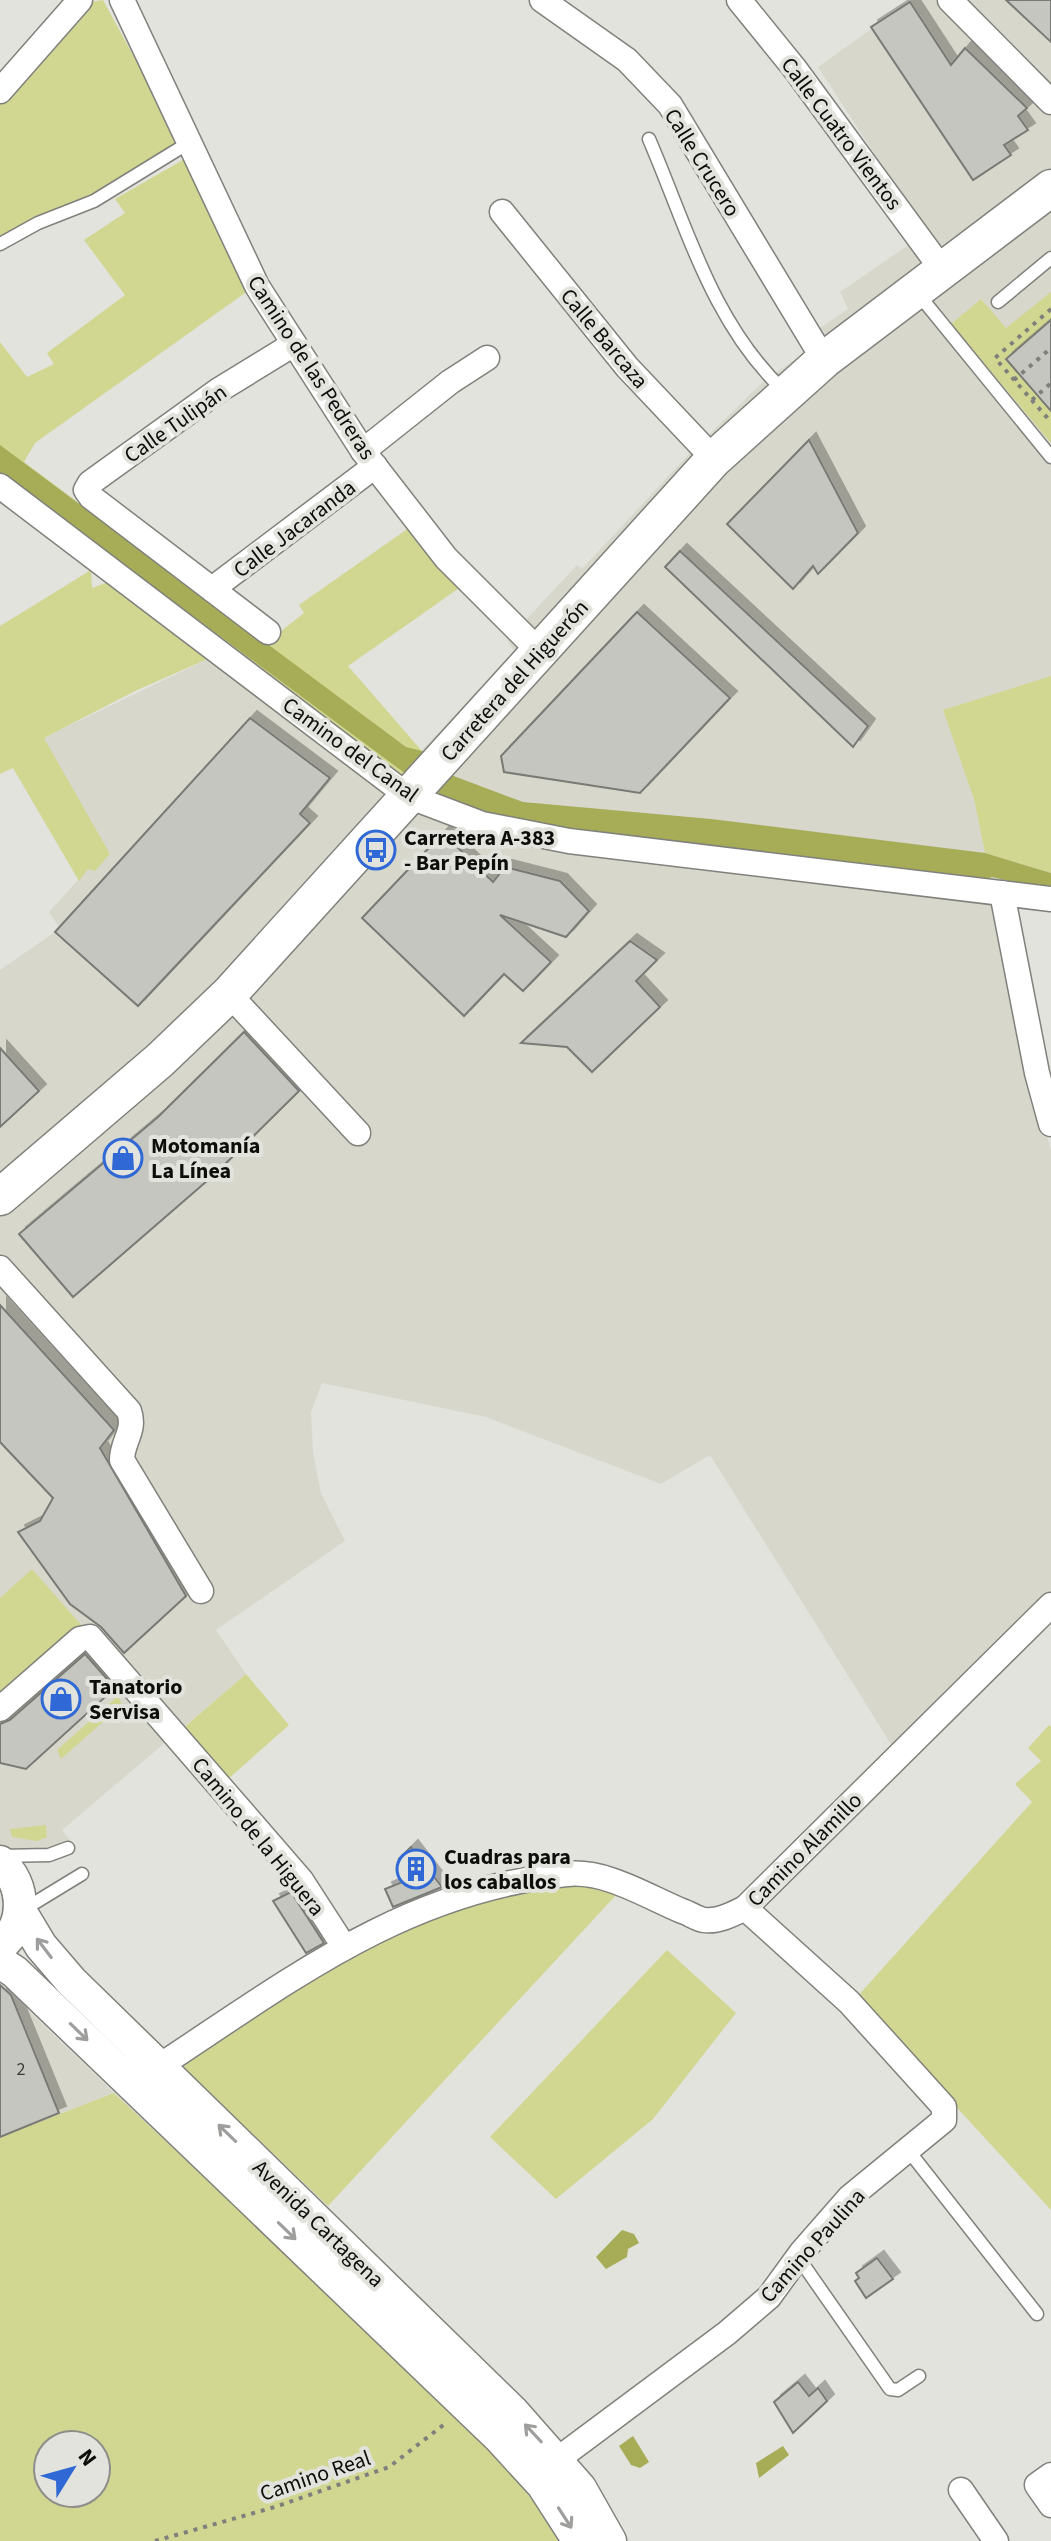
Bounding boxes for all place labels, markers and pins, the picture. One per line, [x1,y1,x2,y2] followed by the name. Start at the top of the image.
[404,822,555,879] place label: Carretera A-383 - Bar Pepín
[355,829,397,871] bus stop icon: Carretera A-383 - Bar Pepín
[151,1130,260,1187] place label: Motomanía La Línea
[102,1137,144,1179] shop icon: Motomanía La Línea
[89,1671,182,1728] place label: Tanatorio Servisa
[40,1678,82,1720] shop icon: Tanatorio Servisa
[444,1841,571,1898] place label: Cuadras para los caballos
[395,1848,437,1890] building icon: Cuadras para los caballos

